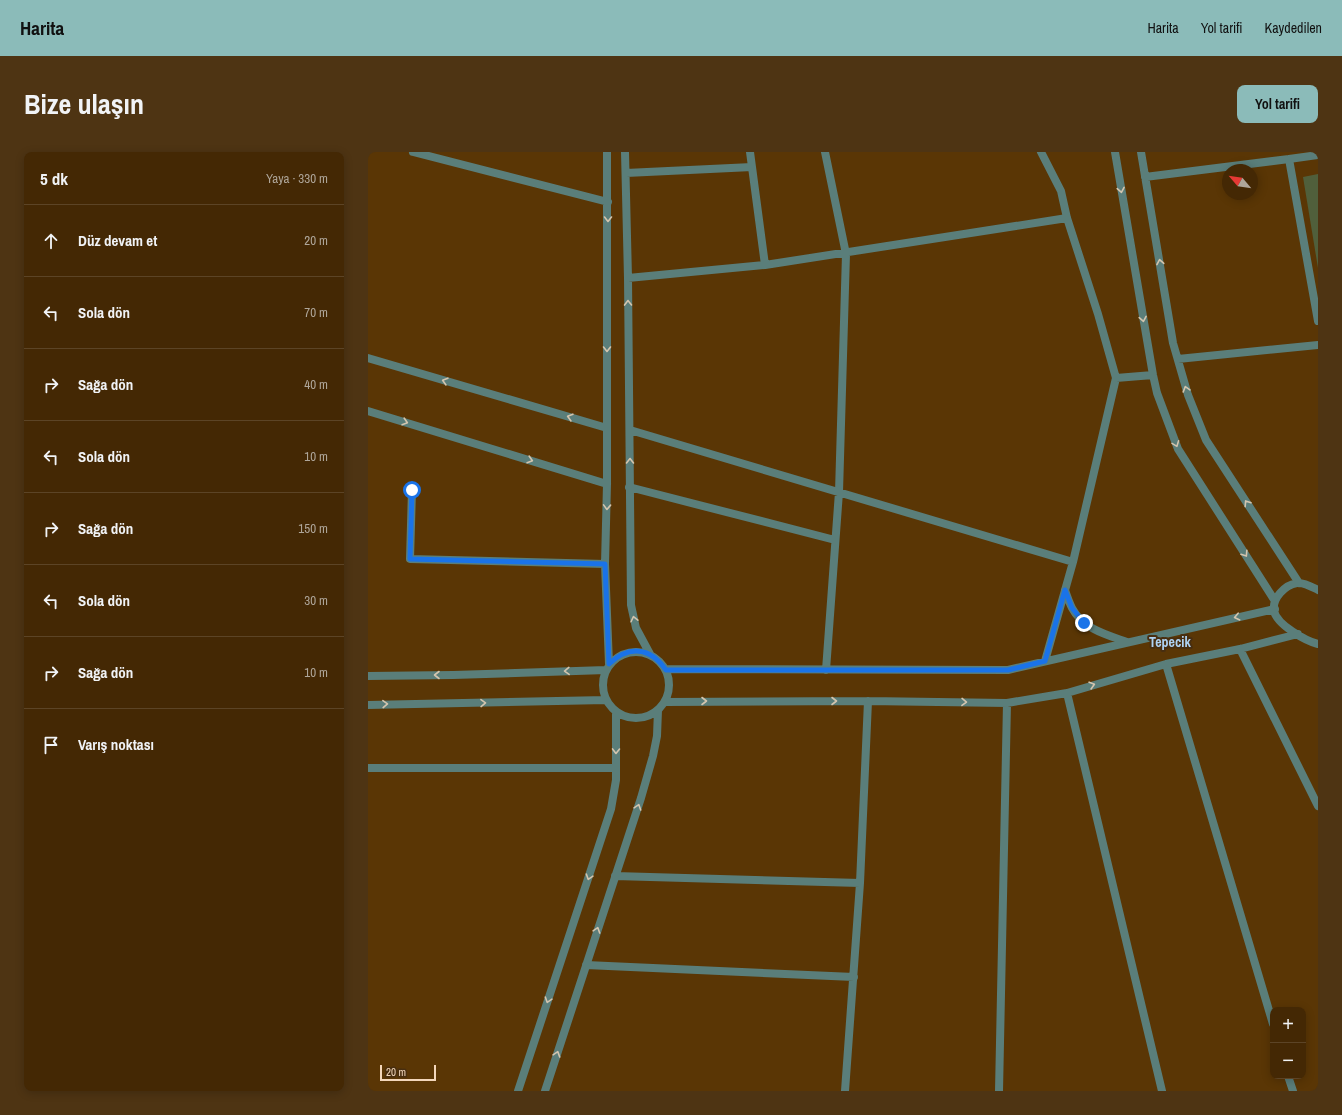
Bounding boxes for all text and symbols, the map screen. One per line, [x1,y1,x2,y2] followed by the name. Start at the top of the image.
[20,15,64,41] text: Harita
[1147,19,1179,37] text: Harita
[1201,19,1243,37] text: Yol tarifi
[1265,19,1322,37] text: Kaydedilen
[24,85,144,123] text: Bize ulaşın
[1237,85,1318,123] button: Yol tarifi
[1222,164,1258,200] north arrow
[40,167,68,190] text: 5 dk
[266,170,328,187] text: Yaya · 330 m
[1117,187,1125,194] one-way arrow
[604,216,612,222] one-way arrow
[40,230,62,252] icon: ahead
[78,230,157,251] text: Düz devam et
[304,232,328,249] text: 20 m
[1156,259,1164,265] one-way arrow
[624,300,633,306] one-way arrow
[40,302,62,324] icon: left
[78,302,130,323] text: Sola dön
[304,304,328,321] text: 70 m
[1139,315,1147,322] one-way arrow
[603,346,611,352] one-way arrow
[40,374,62,396] icon: right
[78,374,133,395] text: Sağa dön
[304,376,328,393] text: 40 m
[442,377,449,386] one-way arrow
[1183,386,1191,392] one-way arrow
[567,413,574,422] one-way arrow
[402,418,409,426] one-way arrow
[1172,440,1180,447] one-way arrow
[40,446,62,468] icon: left
[78,446,130,467] text: Sola dön
[304,448,328,465] text: 10 m
[526,455,533,464] one-way arrow
[625,458,634,464] one-way arrow
[403,481,421,499] route start
[1244,500,1252,507] one-way arrow
[602,504,611,510] one-way arrow
[40,518,62,540] icon: right
[78,518,133,539] text: Sağa dön
[298,520,328,537] text: 150 m
[1240,550,1248,557] one-way arrow
[40,590,62,612] icon: left
[78,590,130,611] text: Sola dön
[304,592,328,609] text: 30 m
[1233,613,1240,621] one-way arrow
[1075,614,1093,632] route end
[630,616,639,623] one-way arrow
[1149,633,1192,651] district label: Tepecik
[40,662,62,684] icon: right
[78,662,133,683] text: Sağa dön
[304,664,328,681] text: 10 m
[564,667,570,675] one-way arrow
[434,671,440,679] one-way arrow
[1089,681,1096,690] one-way arrow
[701,697,707,706] one-way arrow
[831,697,837,705] one-way arrow
[961,698,967,706] one-way arrow
[480,699,486,707] one-way arrow
[382,700,388,708] one-way arrow
[40,734,62,756] icon: arrive
[78,734,154,755] text: Varış noktası
[612,748,620,754] one-way arrow
[634,804,642,811] one-way arrow
[585,873,594,880] one-way arrow
[593,927,601,934] one-way arrow
[544,997,553,1004] one-way arrow
[1270,1007,1306,1079] map controls
[1270,1007,1306,1043] button: +
[1270,1043,1306,1079] button: −
[552,1051,561,1058] one-way arrow
[380,1063,436,1082] scale bar
[386,1065,406,1079] text: 20 m

